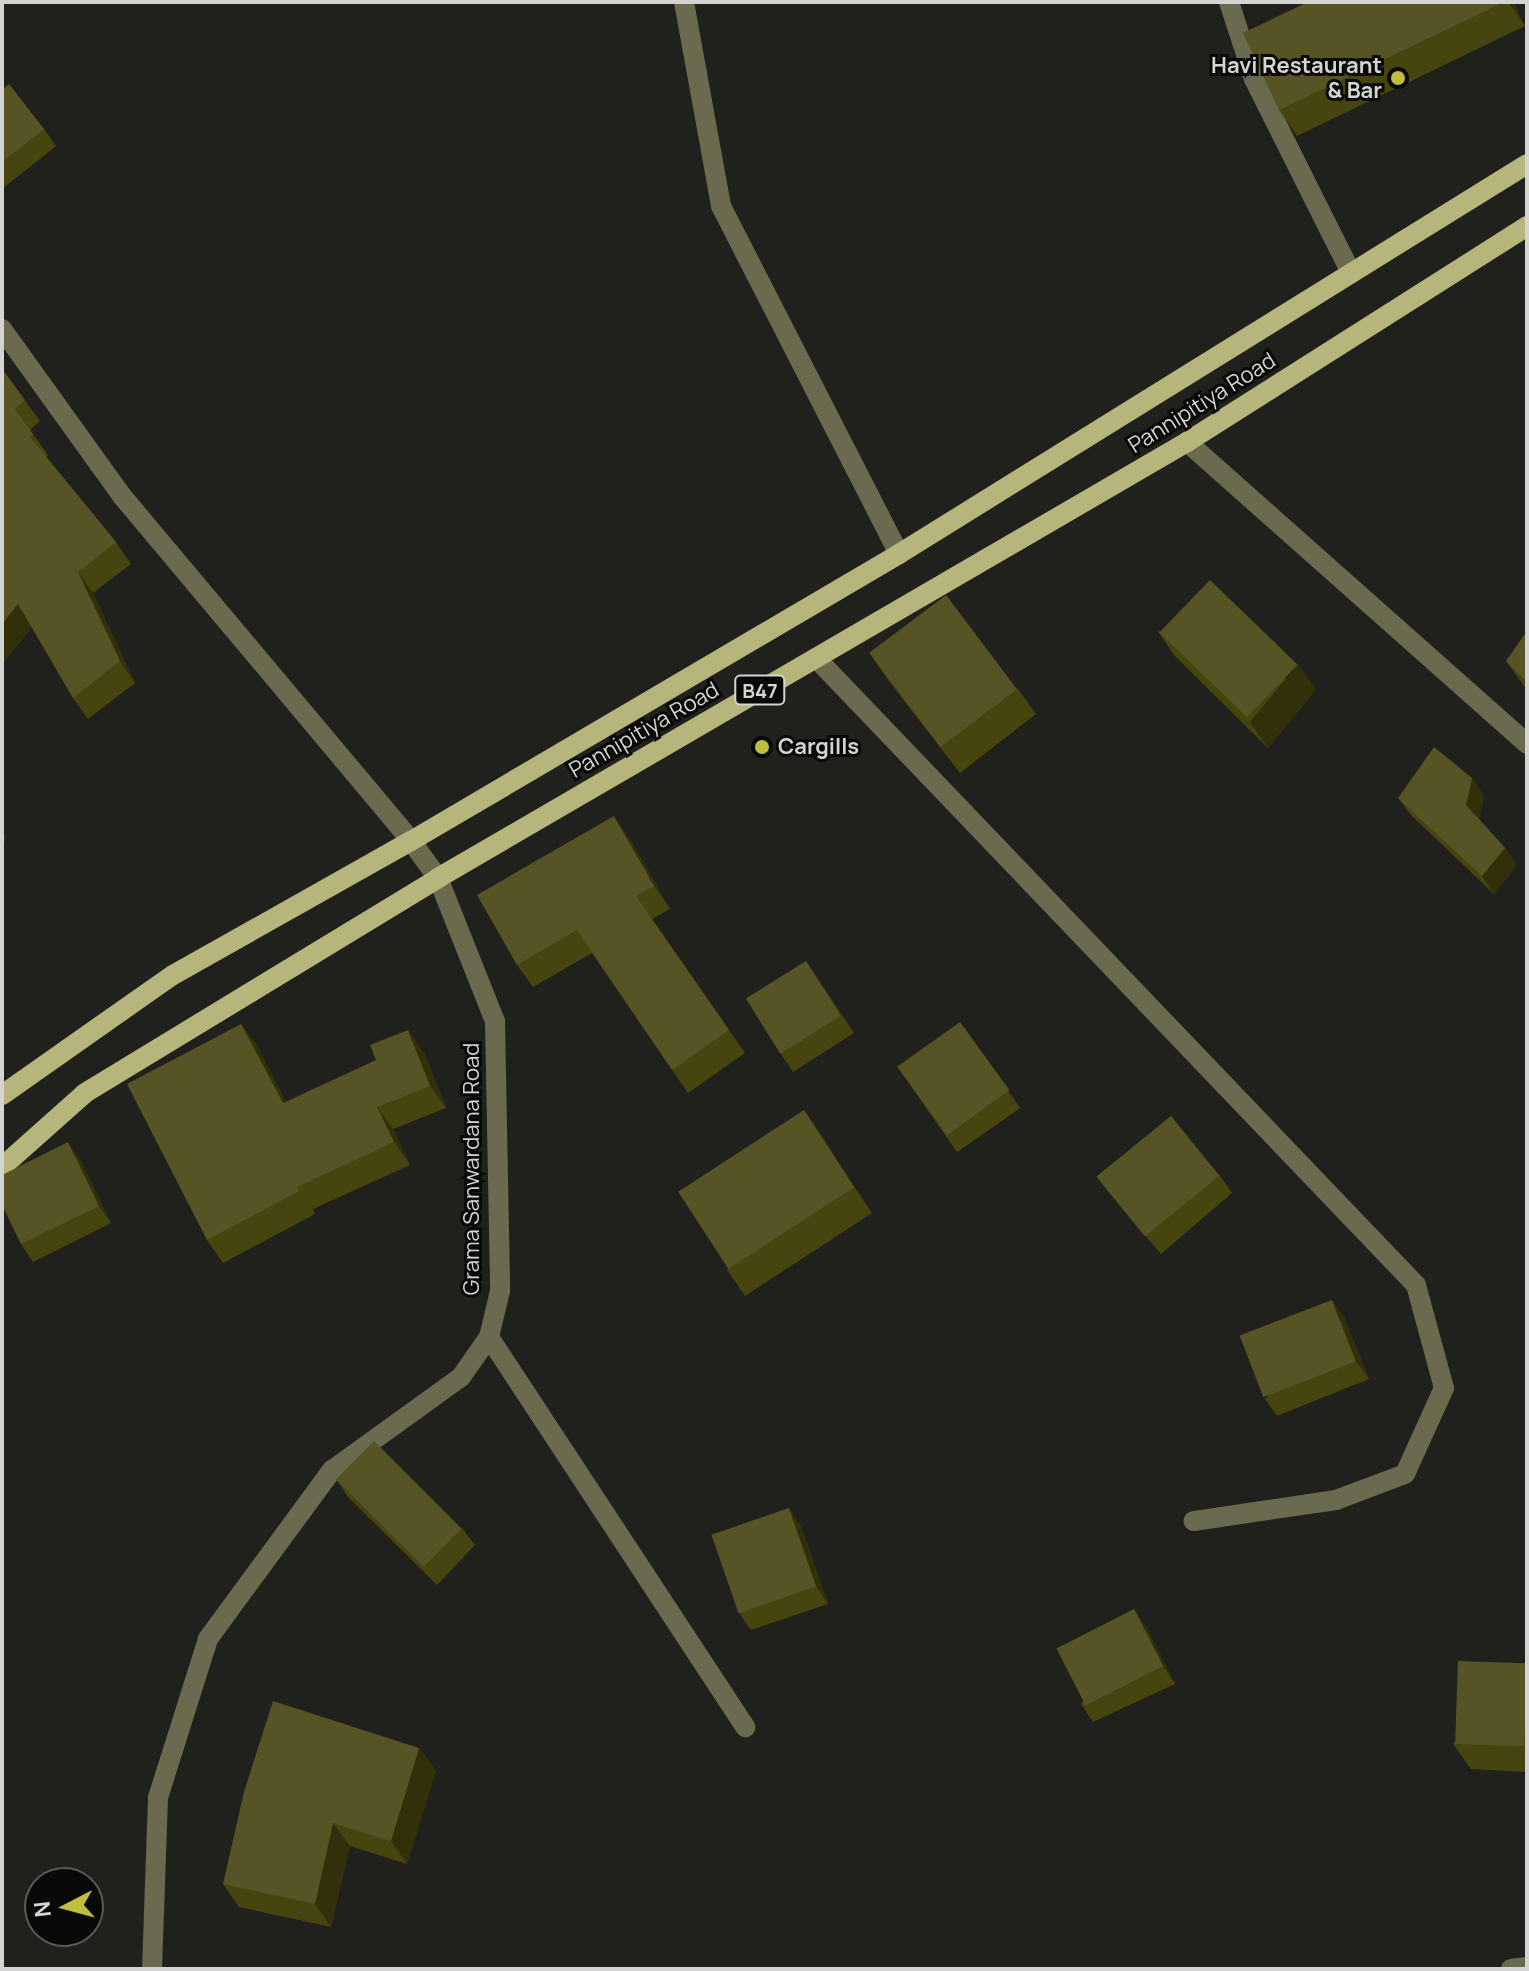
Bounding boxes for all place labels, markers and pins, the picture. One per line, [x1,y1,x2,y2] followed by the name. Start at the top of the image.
[1211,52,1382,104] place label: Havi Restaurant & Bar
[1389,69,1407,87] marker: Havi Restaurant & Bar
[778,734,859,760] place label: Cargills
[753,738,771,756] marker: Cargills

